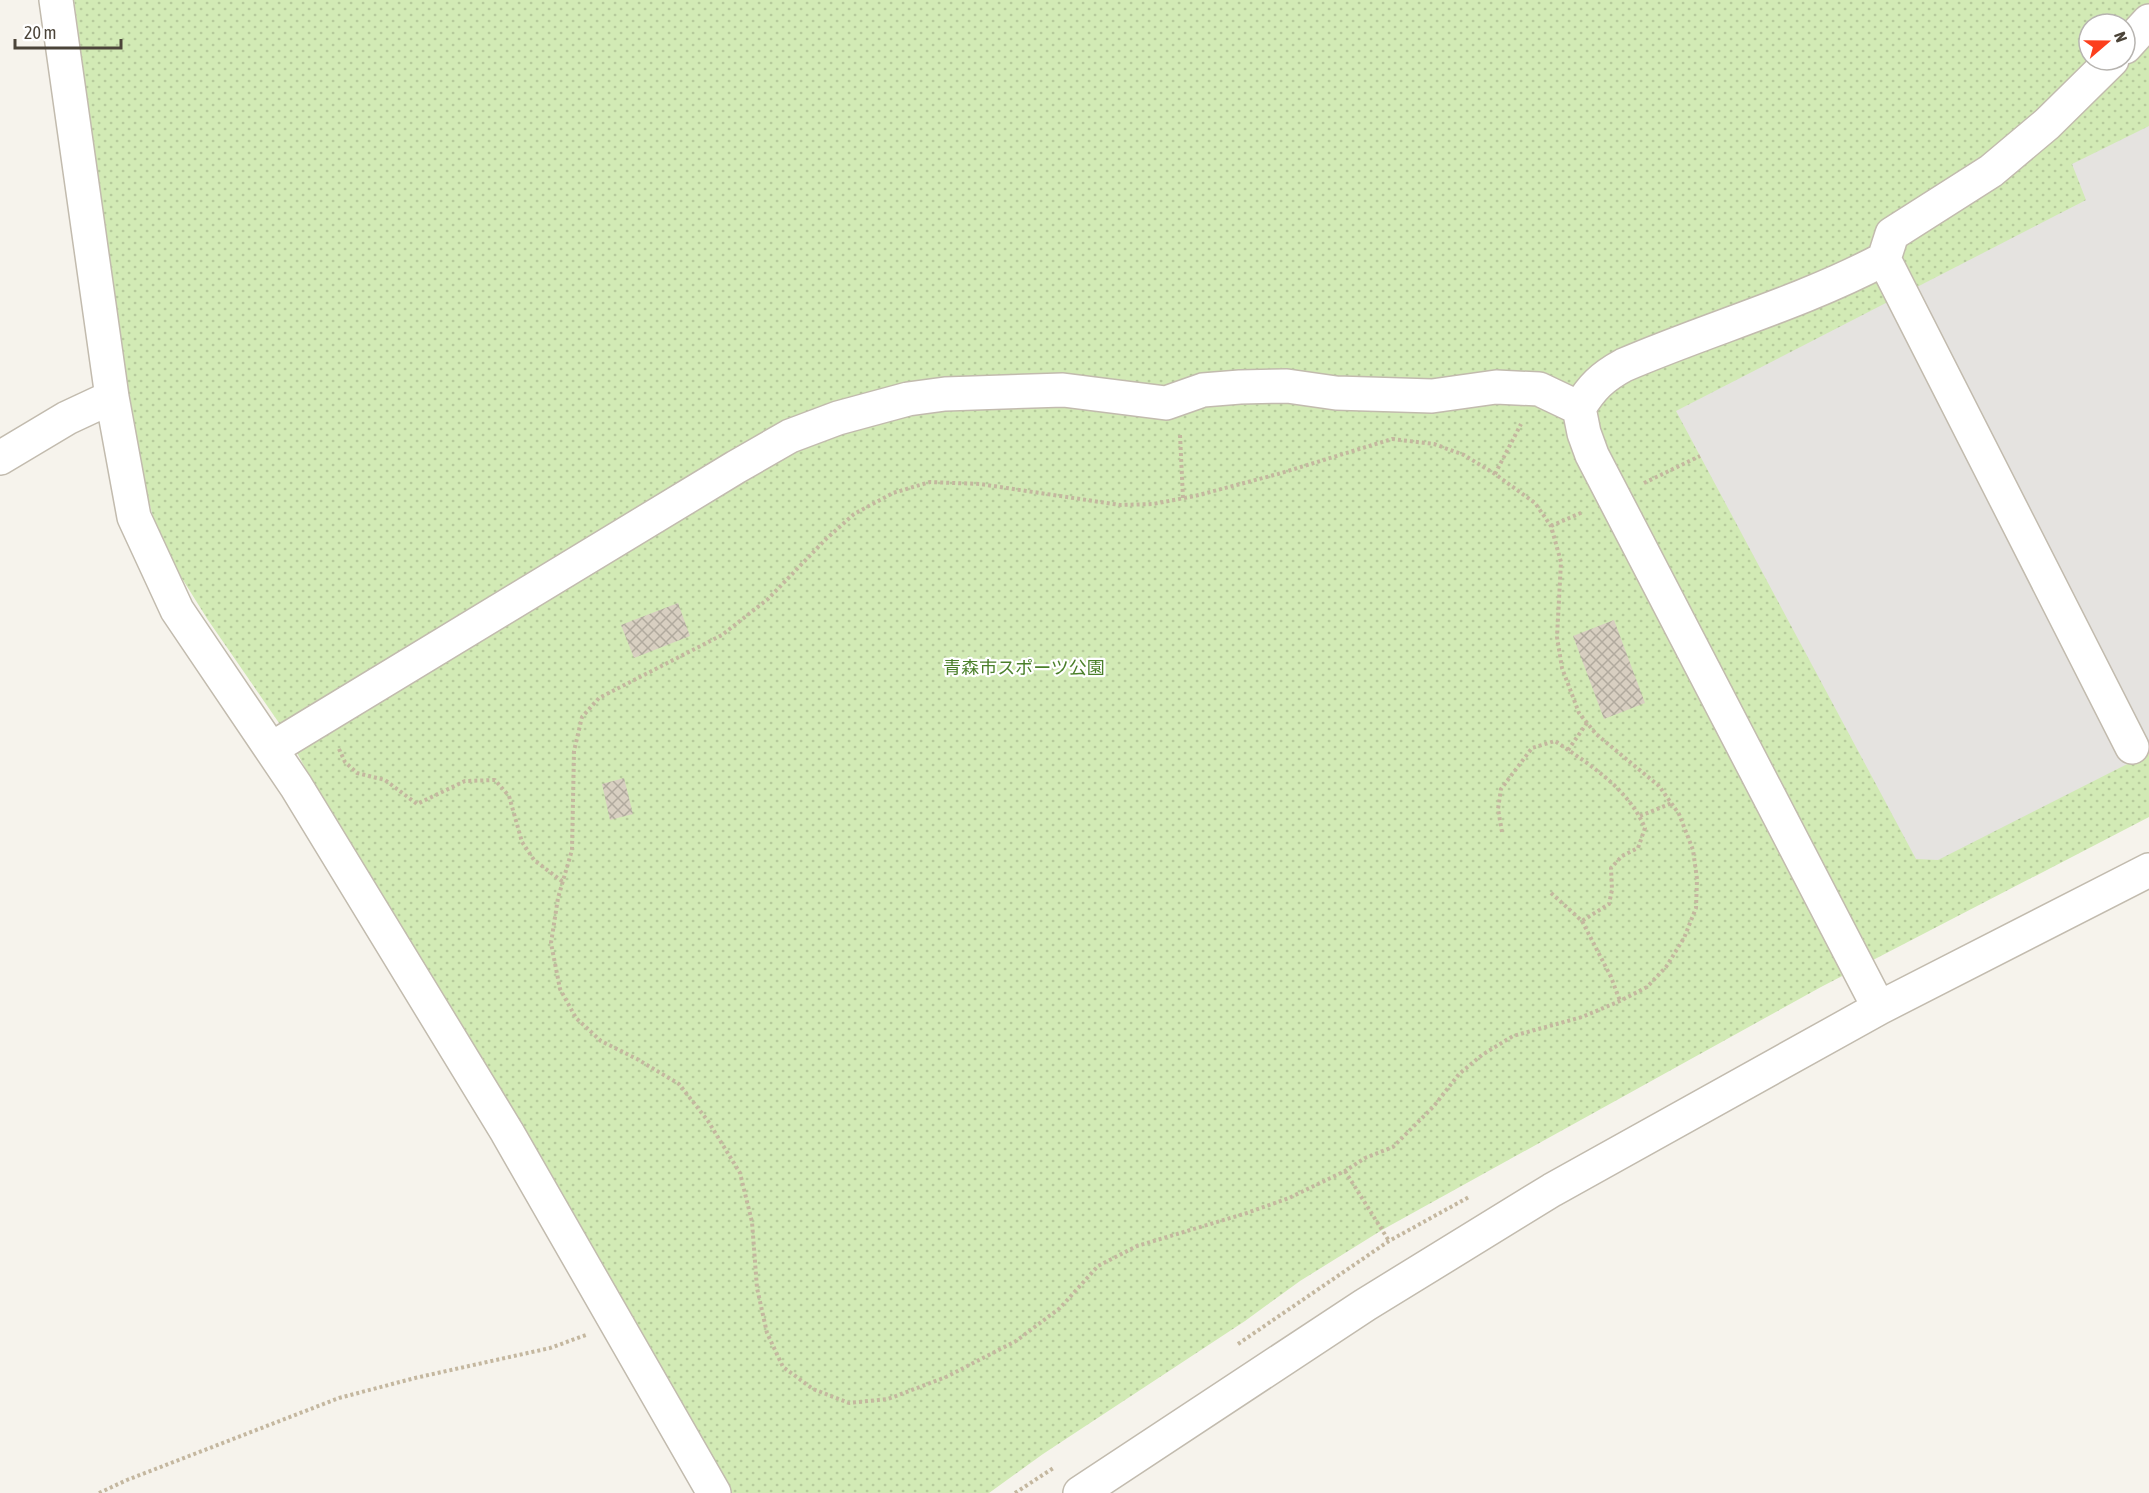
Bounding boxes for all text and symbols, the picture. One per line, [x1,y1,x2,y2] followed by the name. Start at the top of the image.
[15,12,122,50] scale bar
[2077,12,2137,72] north arrow
[24,22,56,43] text: 20 m
[2111,29,2131,44] text: N
[943,657,1105,678] park label: 青森市スポーツ公園

